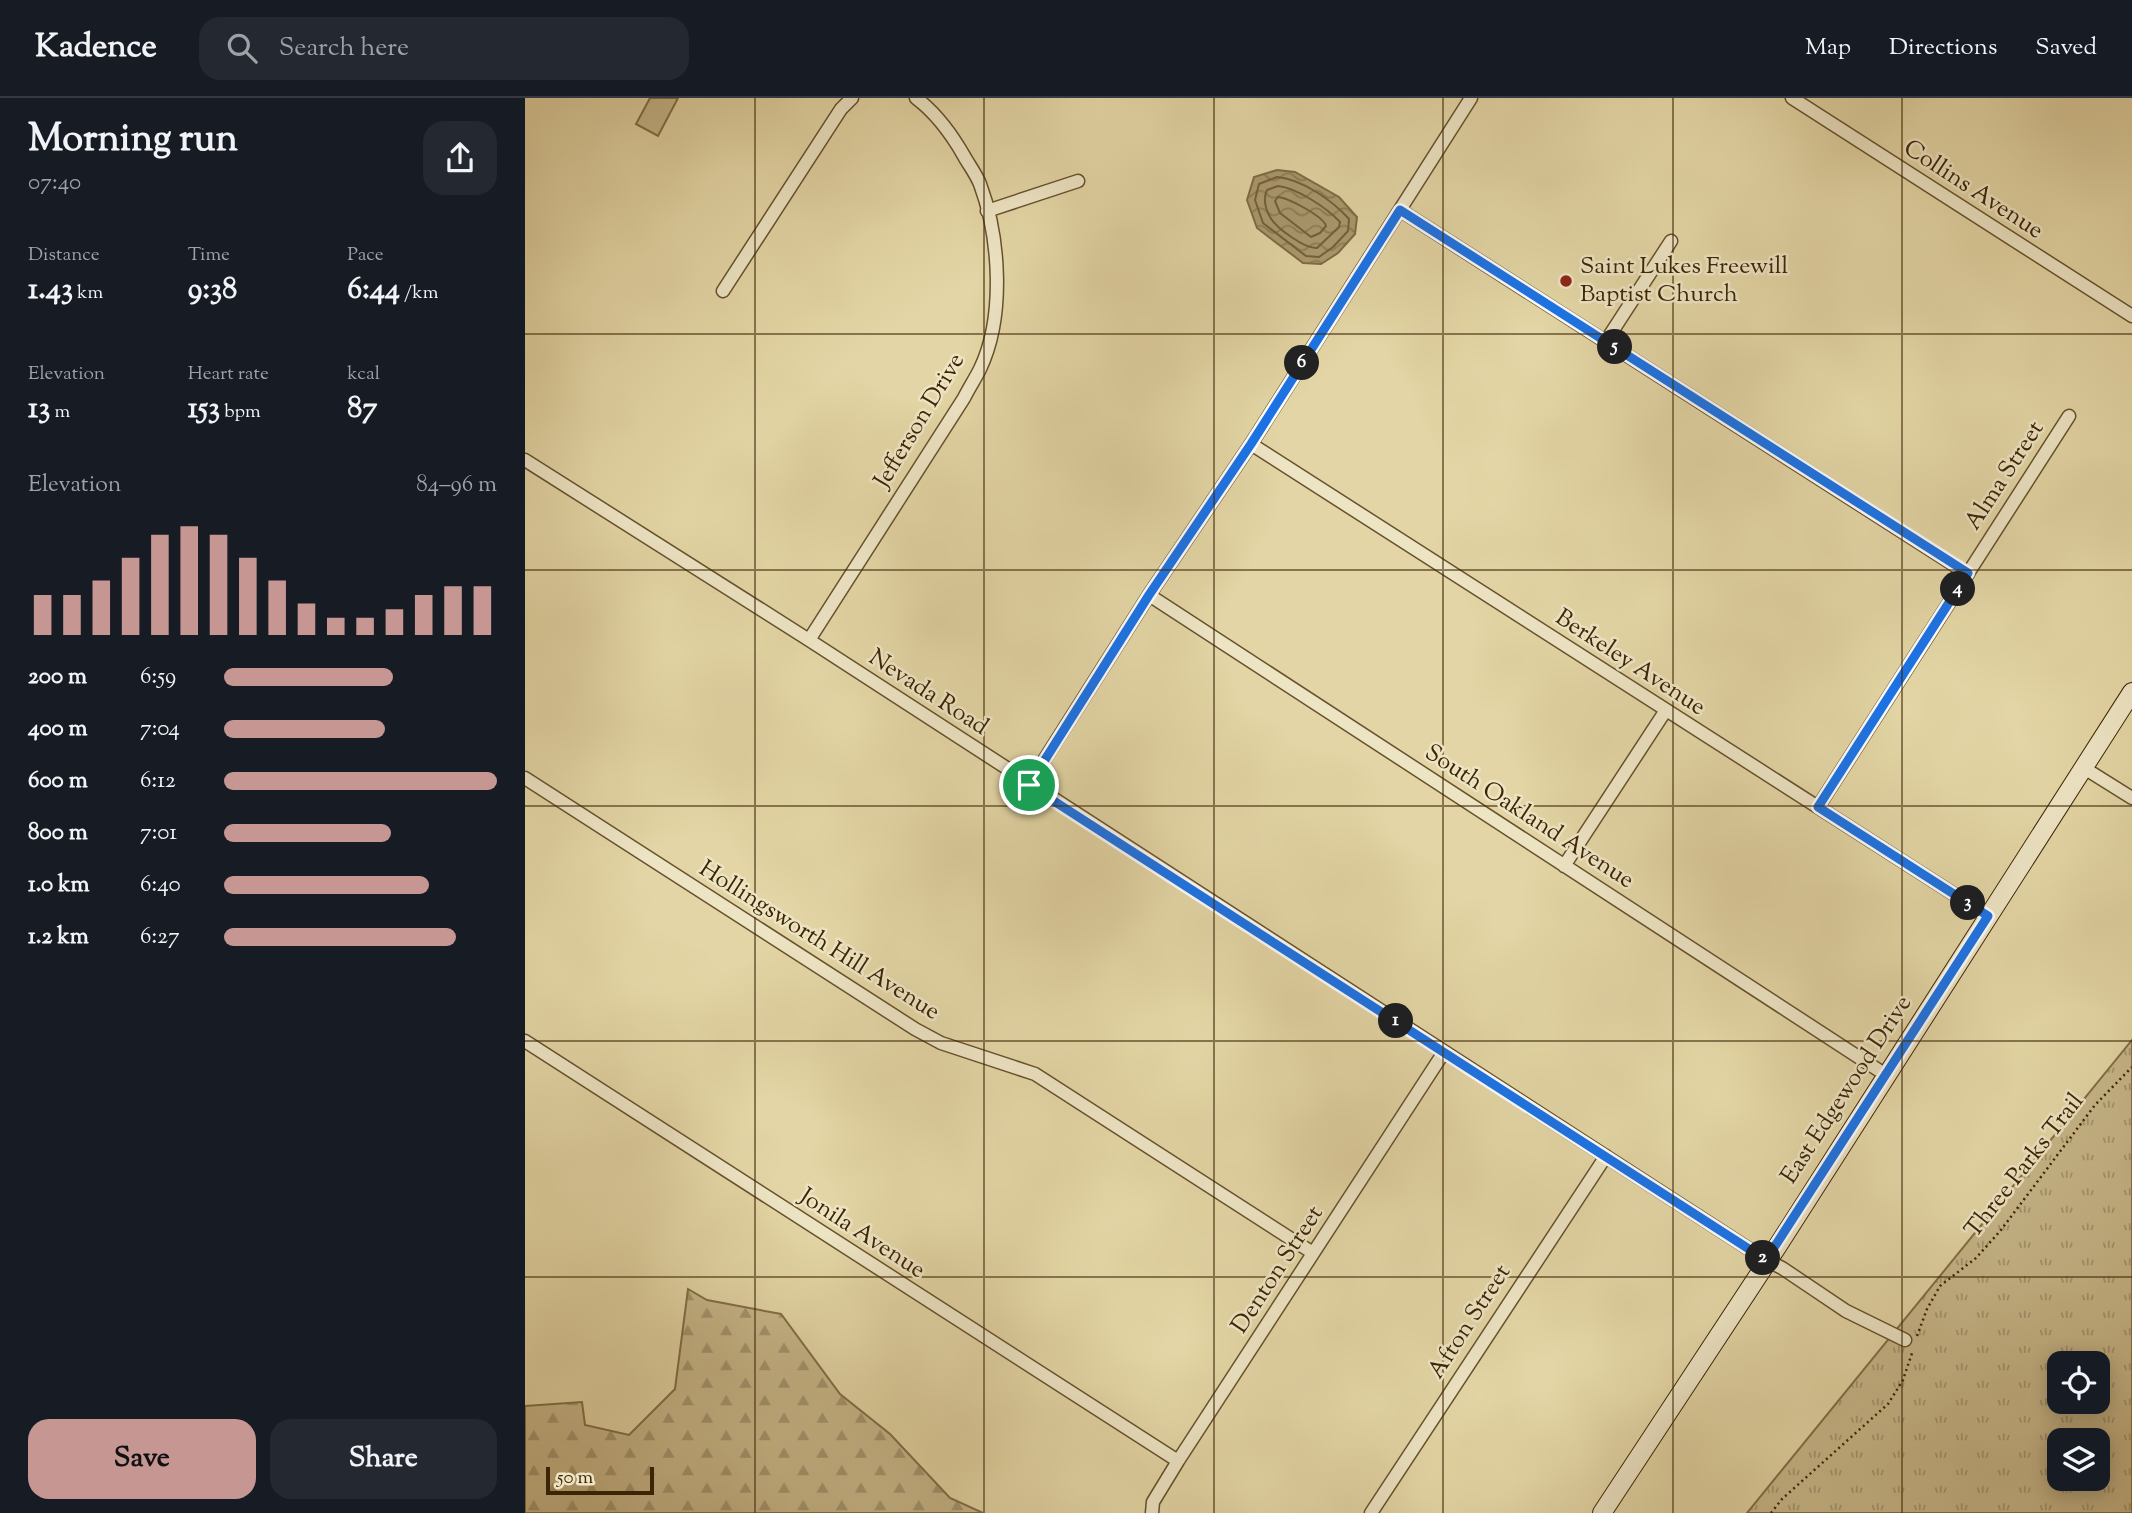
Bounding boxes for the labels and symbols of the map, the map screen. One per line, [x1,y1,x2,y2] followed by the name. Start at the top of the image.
[1896,132,2050,248] street label: Collins Avenue
[1580,250,1789,312] place label: Saint Lukes Freewill Baptist Church
[1558,273,1574,289] marker: Saint Lukes Freewill Baptist Church
[1597,330,1633,364] pin: 5
[1285,345,1319,380] pin: 6
[865,347,974,497] street label: Jefferson Drive
[1957,415,2053,537] street label: Alma Street
[1941,572,1975,606] pin: 4
[1548,602,1712,724] street label: Berkeley Avenue
[861,642,995,745] street label: Nevada Road
[1417,736,1641,898] street label: South Oakland Avenue
[999,755,1059,815] pin
[692,853,946,1029] street label: Hollingsworth Hill Avenue
[1951,886,1985,920] pin: 3
[1773,989,1921,1191] street label: East Edgewood Drive
[1379,1004,1413,1038] pin: 1
[1957,1086,2093,1246] street label: Three Parks Trail
[791,1179,932,1288] street label: Jonila Avenue
[1224,1199,1332,1341] street label: Denton Street
[1745,1240,1781,1276] pin: 2
[1420,1258,1520,1386] street label: Afton Street
[546,1464,655,1496] scale bar

